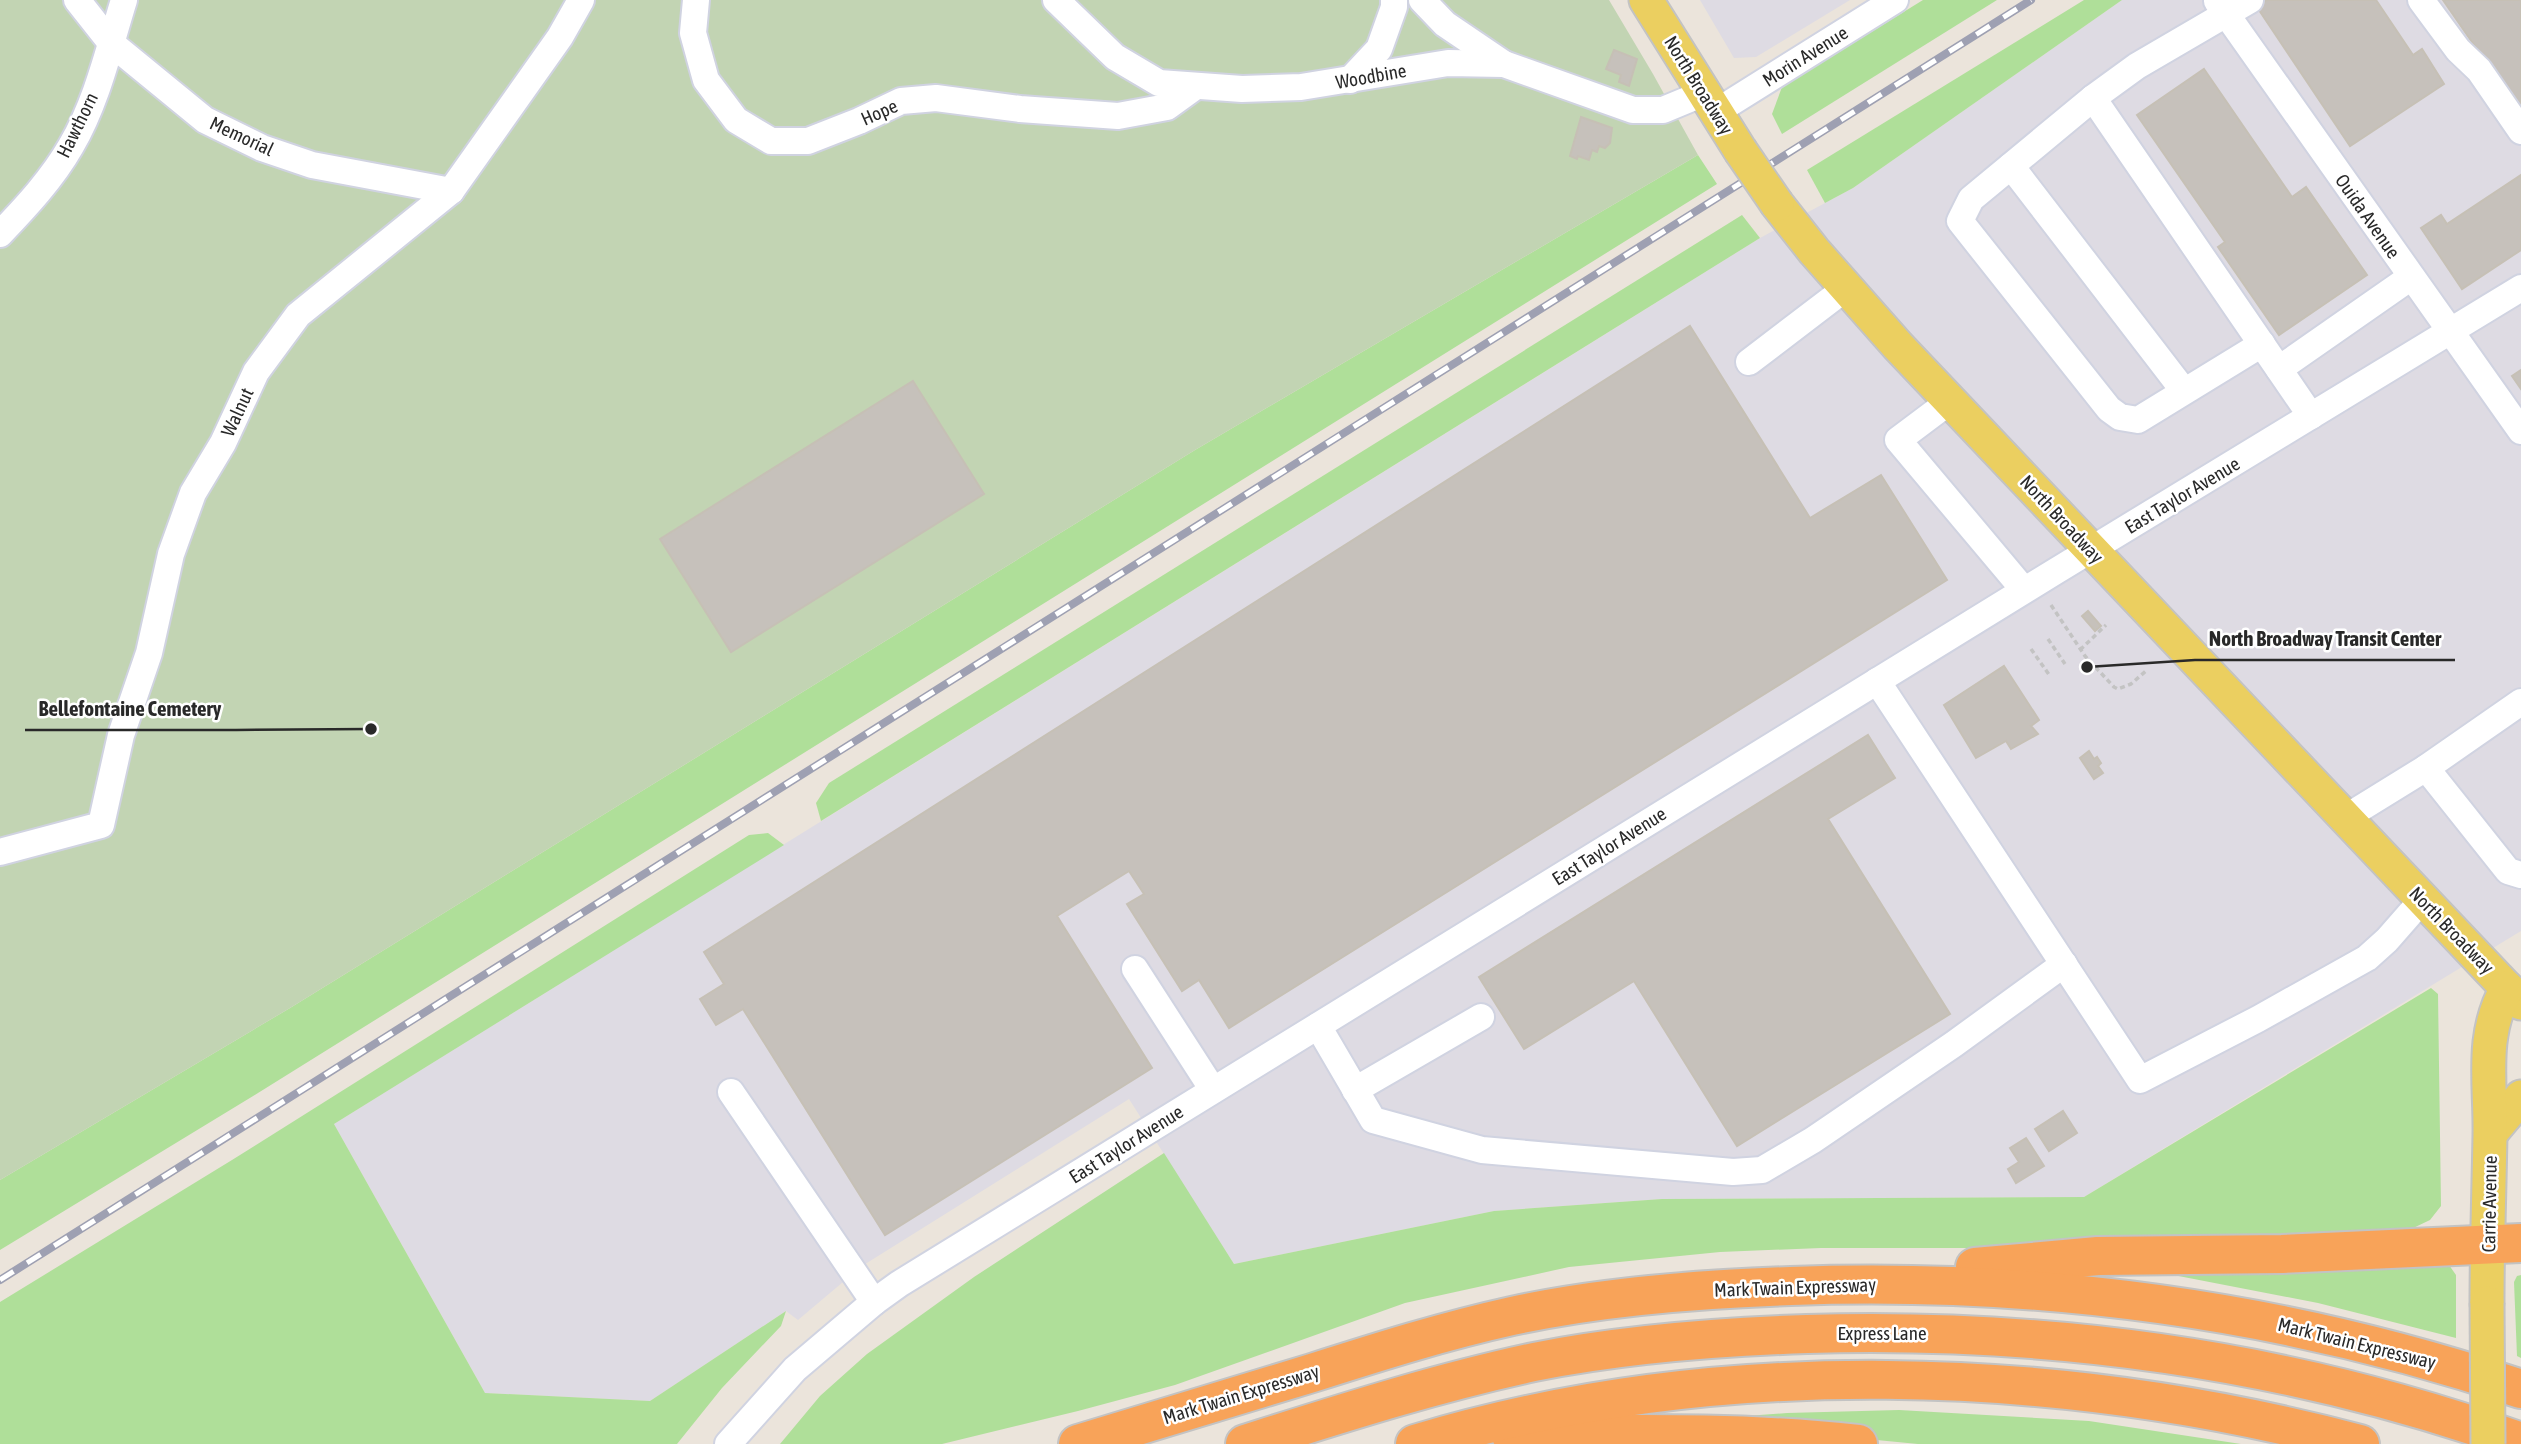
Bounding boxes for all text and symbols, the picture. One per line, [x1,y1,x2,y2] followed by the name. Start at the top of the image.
[1758,21,1852,91] street label: Morin Avenue
[1660,32,1738,138] street label: North Broadway
[1334,59,1408,93] street label: Woodbine
[52,89,102,161] street label: Hawthorn
[857,94,901,130] street label: Hope
[207,112,277,160] street label: Memorial
[2331,170,2405,262] street label: Ouida Avenue
[216,384,258,440] street label: Walnut
[2121,452,2243,538] street label: East Taylor Avenue
[2016,471,2108,568] street label: North Broadway
[2195,618,2455,660] callout: North Broadway Transit Center
[2209,626,2442,650] text: North Broadway Transit Center
[25,688,236,730] callout: Bellefontaine Cemetery
[39,696,222,720] text: Bellefontaine Cemetery
[1548,802,1670,890] street label: East Taylor Avenue
[2405,882,2499,978] street label: North Broadway
[1065,1100,1187,1188] street label: East Taylor Avenue
[2477,1155,2501,1253] street label: Carrie Avenue
[1714,1273,1877,1301] street label: Mark Twain Expressway
[2276,1313,2438,1373] street label: Mark Twain Expressway
[1837,1322,1927,1344] street label: Express Lane
[1160,1360,1322,1428] street label: Mark Twain Expressway

